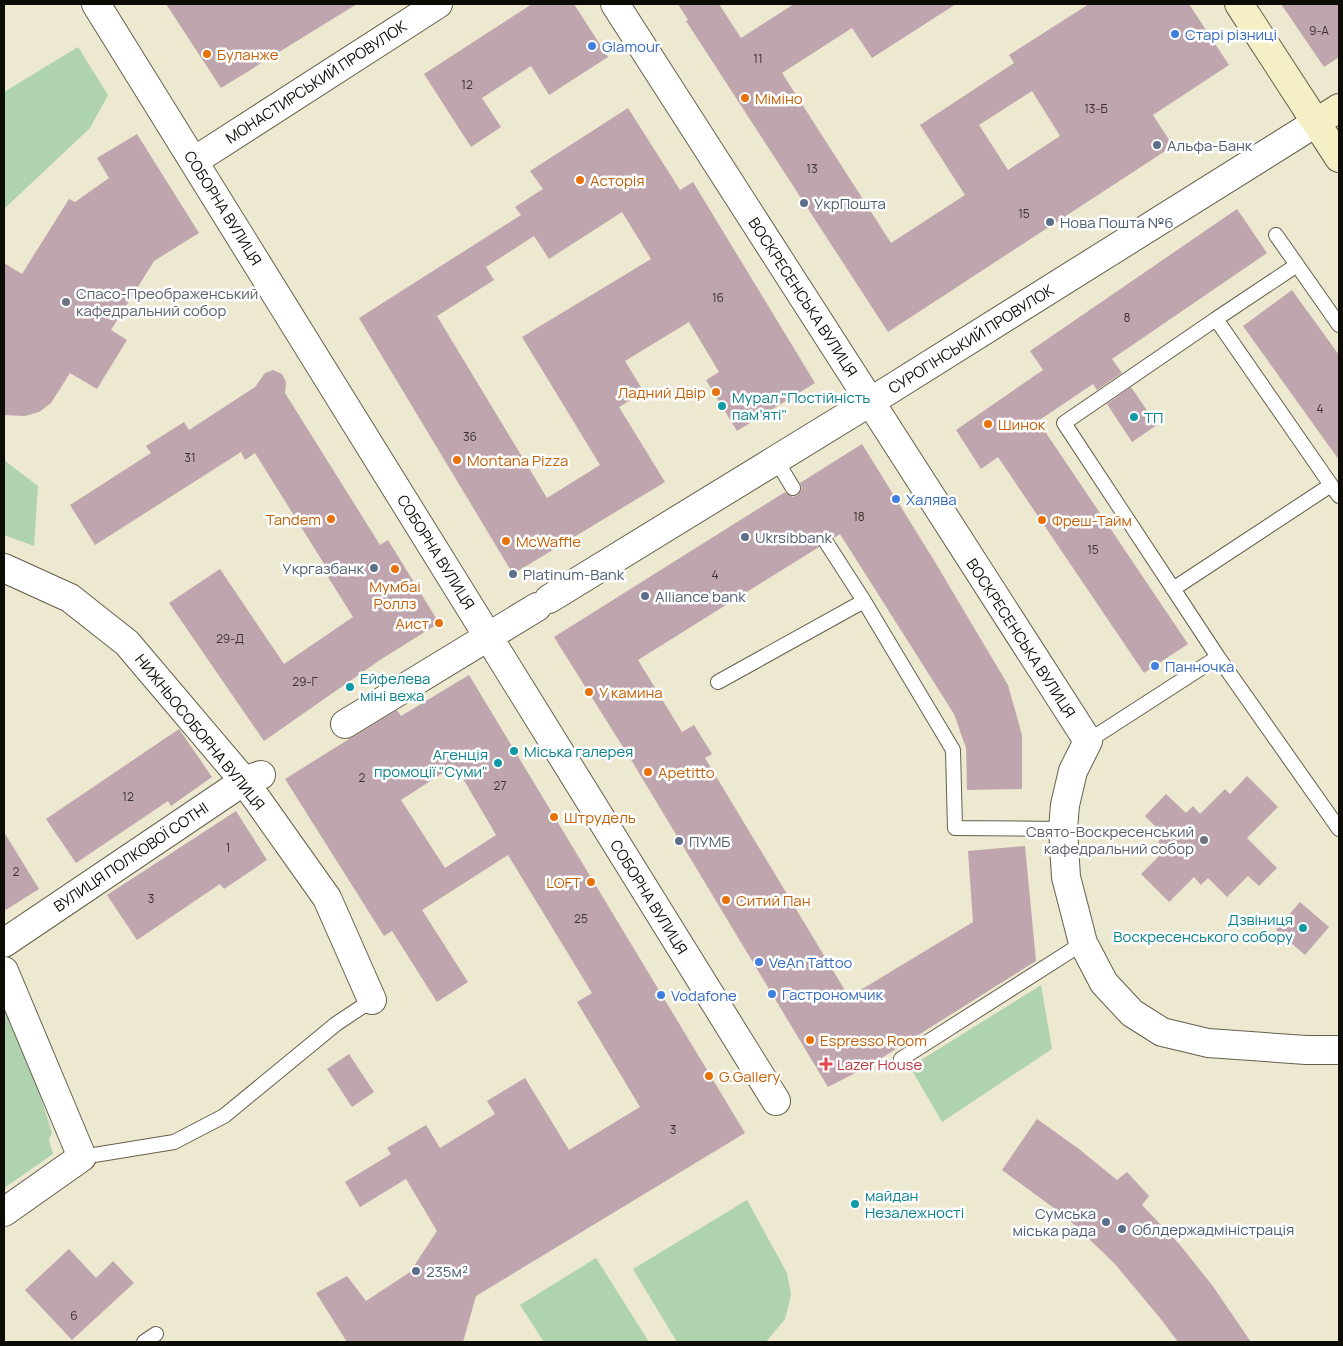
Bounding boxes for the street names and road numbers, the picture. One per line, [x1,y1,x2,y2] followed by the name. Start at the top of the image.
[221,15,411,149] street label: МОНАСТИРСЬКИЙ ПРОВУЛОК
[179,147,267,269] street label: СОБОРНА ВУЛИЦЯ
[744,213,862,381] street label: ВОСКРЕСЕНСЬКА ВУЛИЦЯ
[884,279,1058,399] street label: СУРОГІНСЬКИЙ ПРОВУЛОК
[392,491,480,613] street label: СОБОРНА ВУЛИЦЯ
[962,554,1080,722] street label: ВОСКРЕСЕНСЬКА ВУЛИЦЯ
[130,649,270,815] street label: НИЖНЬОСОБОРНА ВУЛИЦЯ
[50,797,212,917] street label: ВУЛИЦЯ ПОЛКОВОЇ СОТНІ
[605,836,693,958] street label: СОБОРНА ВУЛИЦЯ

